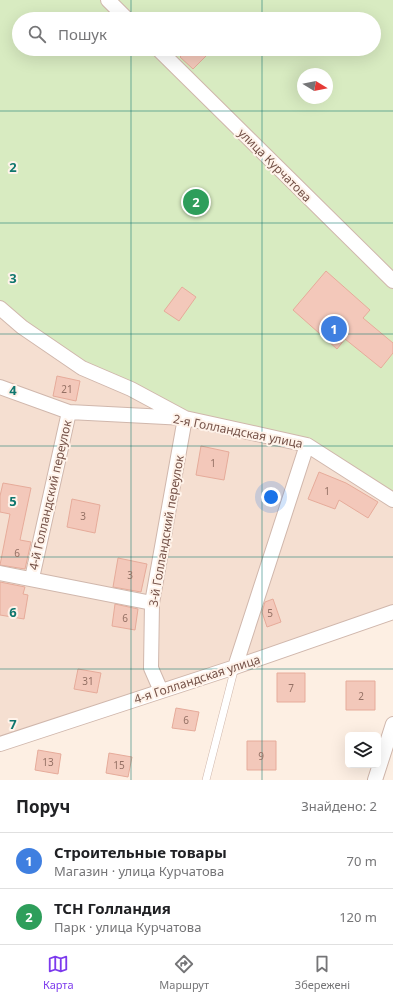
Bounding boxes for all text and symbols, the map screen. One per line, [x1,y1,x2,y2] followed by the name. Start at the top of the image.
[12,12,381,56] search box
[26,23,48,45] icon: search
[58,24,107,44] text: Пошук
[297,68,333,104] north arrow
[235,125,315,205] street label: улица Курчатова
[9,158,17,176] text: 2
[183,187,209,217] pin: 2
[9,269,17,287] text: 3
[321,314,347,344] pin: 1
[9,381,17,399] text: 4
[61,382,73,396] house number: 21
[172,410,304,452] street label: 2-я Голландская улица
[24,418,76,572] street label: 4-й Голландский переулок
[144,453,188,608] street label: 3-й Голландский переулок
[210,456,216,470] house number: 1
[324,484,330,498] house number: 1
[261,487,281,507] your location
[9,492,17,510] text: 5
[80,509,86,523] house number: 3
[14,546,20,560] house number: 6
[127,568,133,582] house number: 3
[9,603,17,621] text: 6
[267,606,273,620] house number: 5
[122,611,128,625] house number: 6
[132,651,262,707] street label: 4-я Голландская улица
[82,674,94,688] house number: 31
[288,681,294,695] house number: 7
[358,689,364,703] house number: 2
[183,713,189,727] house number: 6
[9,715,17,733] text: 7
[345,732,381,768] map controls
[345,732,381,768] button: layers
[258,749,264,763] house number: 9
[42,755,54,769] house number: 13
[113,758,125,772] house number: 15
[16,795,70,818] text: Поруч
[301,797,377,815] text: Знайдено: 2
[54,842,227,862] text: Строительные товары
[25,852,33,870] text: 1
[347,852,377,870] text: 70 m
[54,862,224,880] text: Магазин · улица Курчатова
[54,898,171,918] text: ТСН Голландия
[25,908,33,926] text: 2
[339,908,377,926] text: 120 m
[54,918,201,936] text: Парк · улица Курчатова
[43,953,74,992] tab: Карта
[159,953,209,992] tab: Маршрут
[295,953,350,992] tab: Збережені

